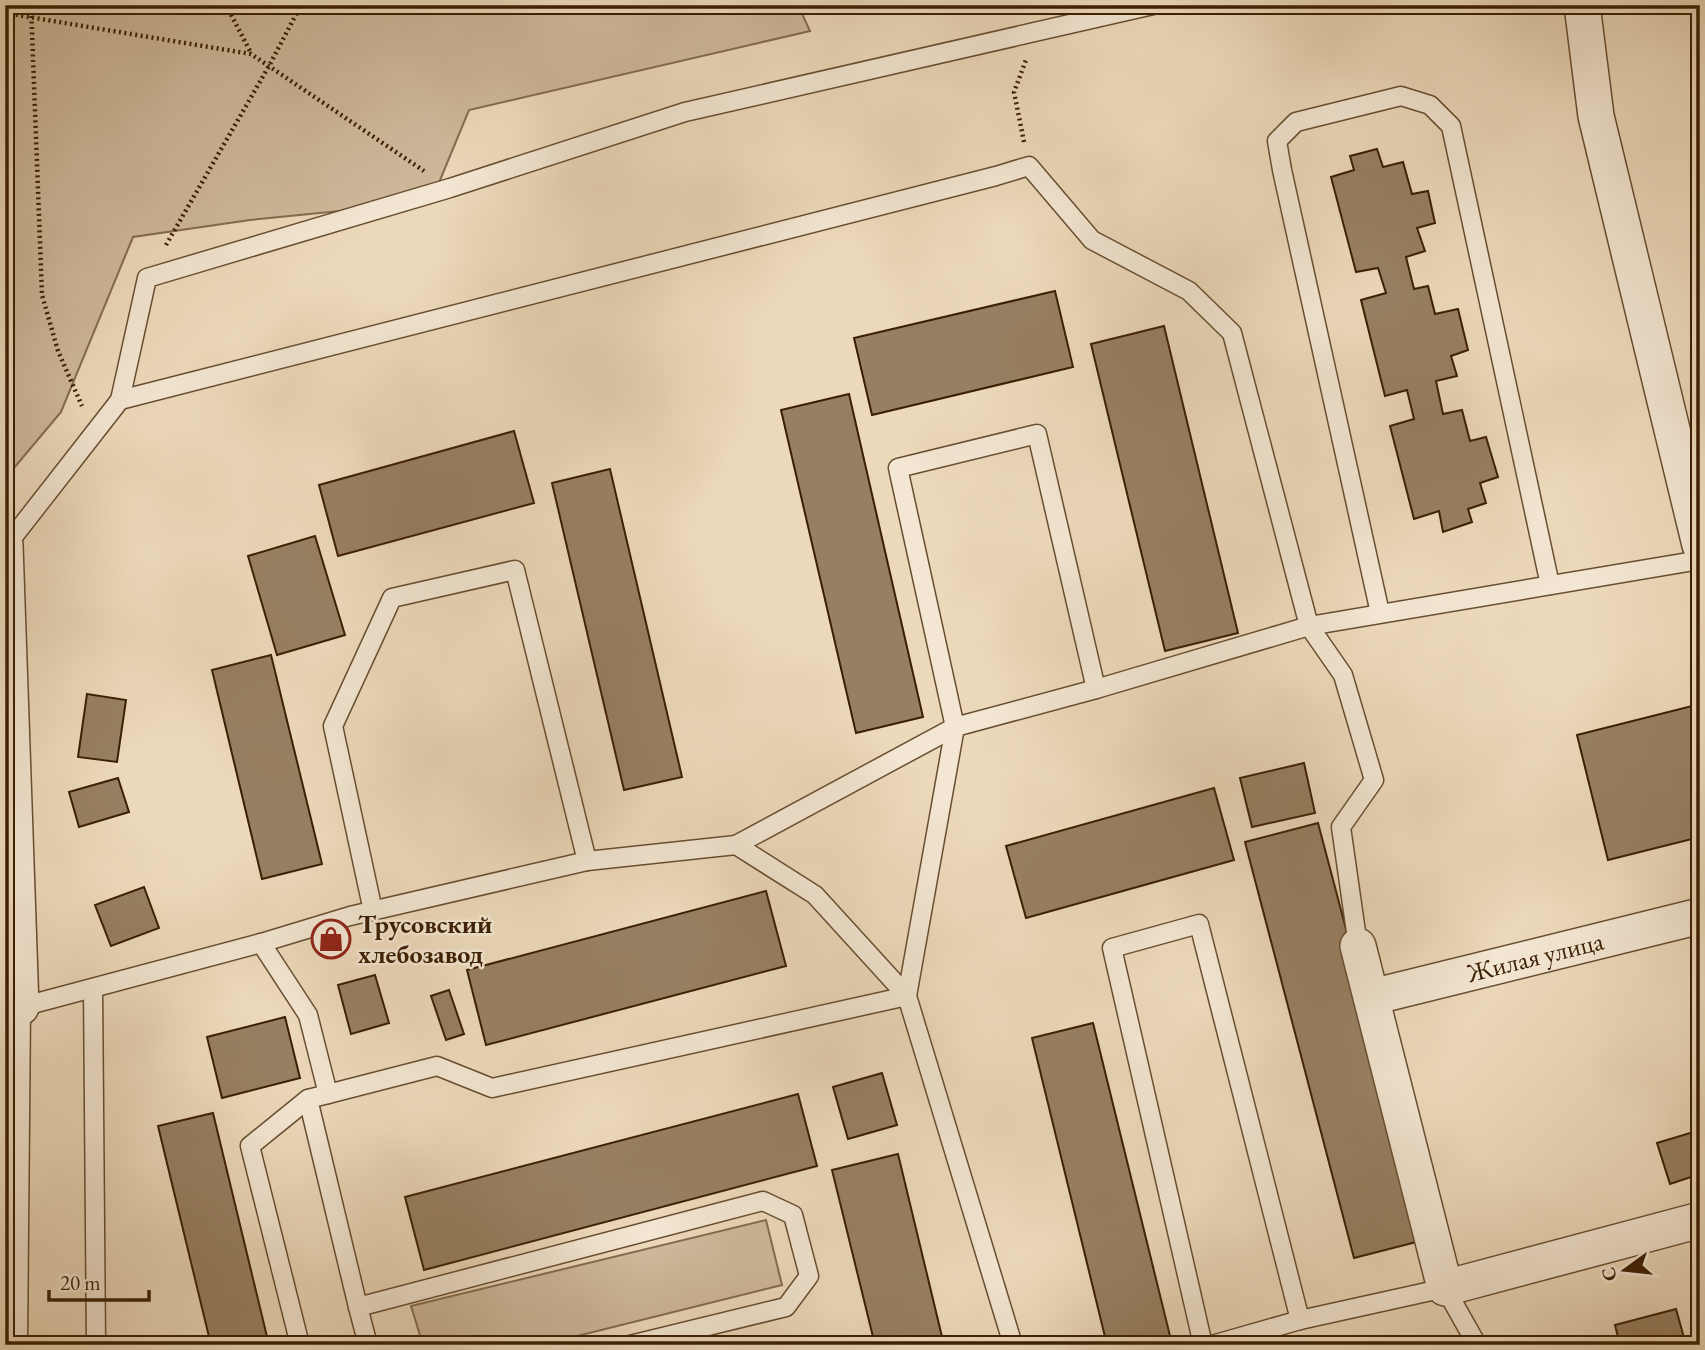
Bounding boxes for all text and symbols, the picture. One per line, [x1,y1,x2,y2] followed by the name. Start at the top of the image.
[358,907,492,971] place label: Трусовский хлебозавод
[310,918,352,960] shop icon: Трусовский хлебозавод
[1462,923,1608,990] street label: Жилая улица
[1590,1234,1660,1304] north arrow
[49,1259,149,1303] scale bar
[1595,1265,1623,1284] text: С
[60,1269,101,1296] text: 20 m

